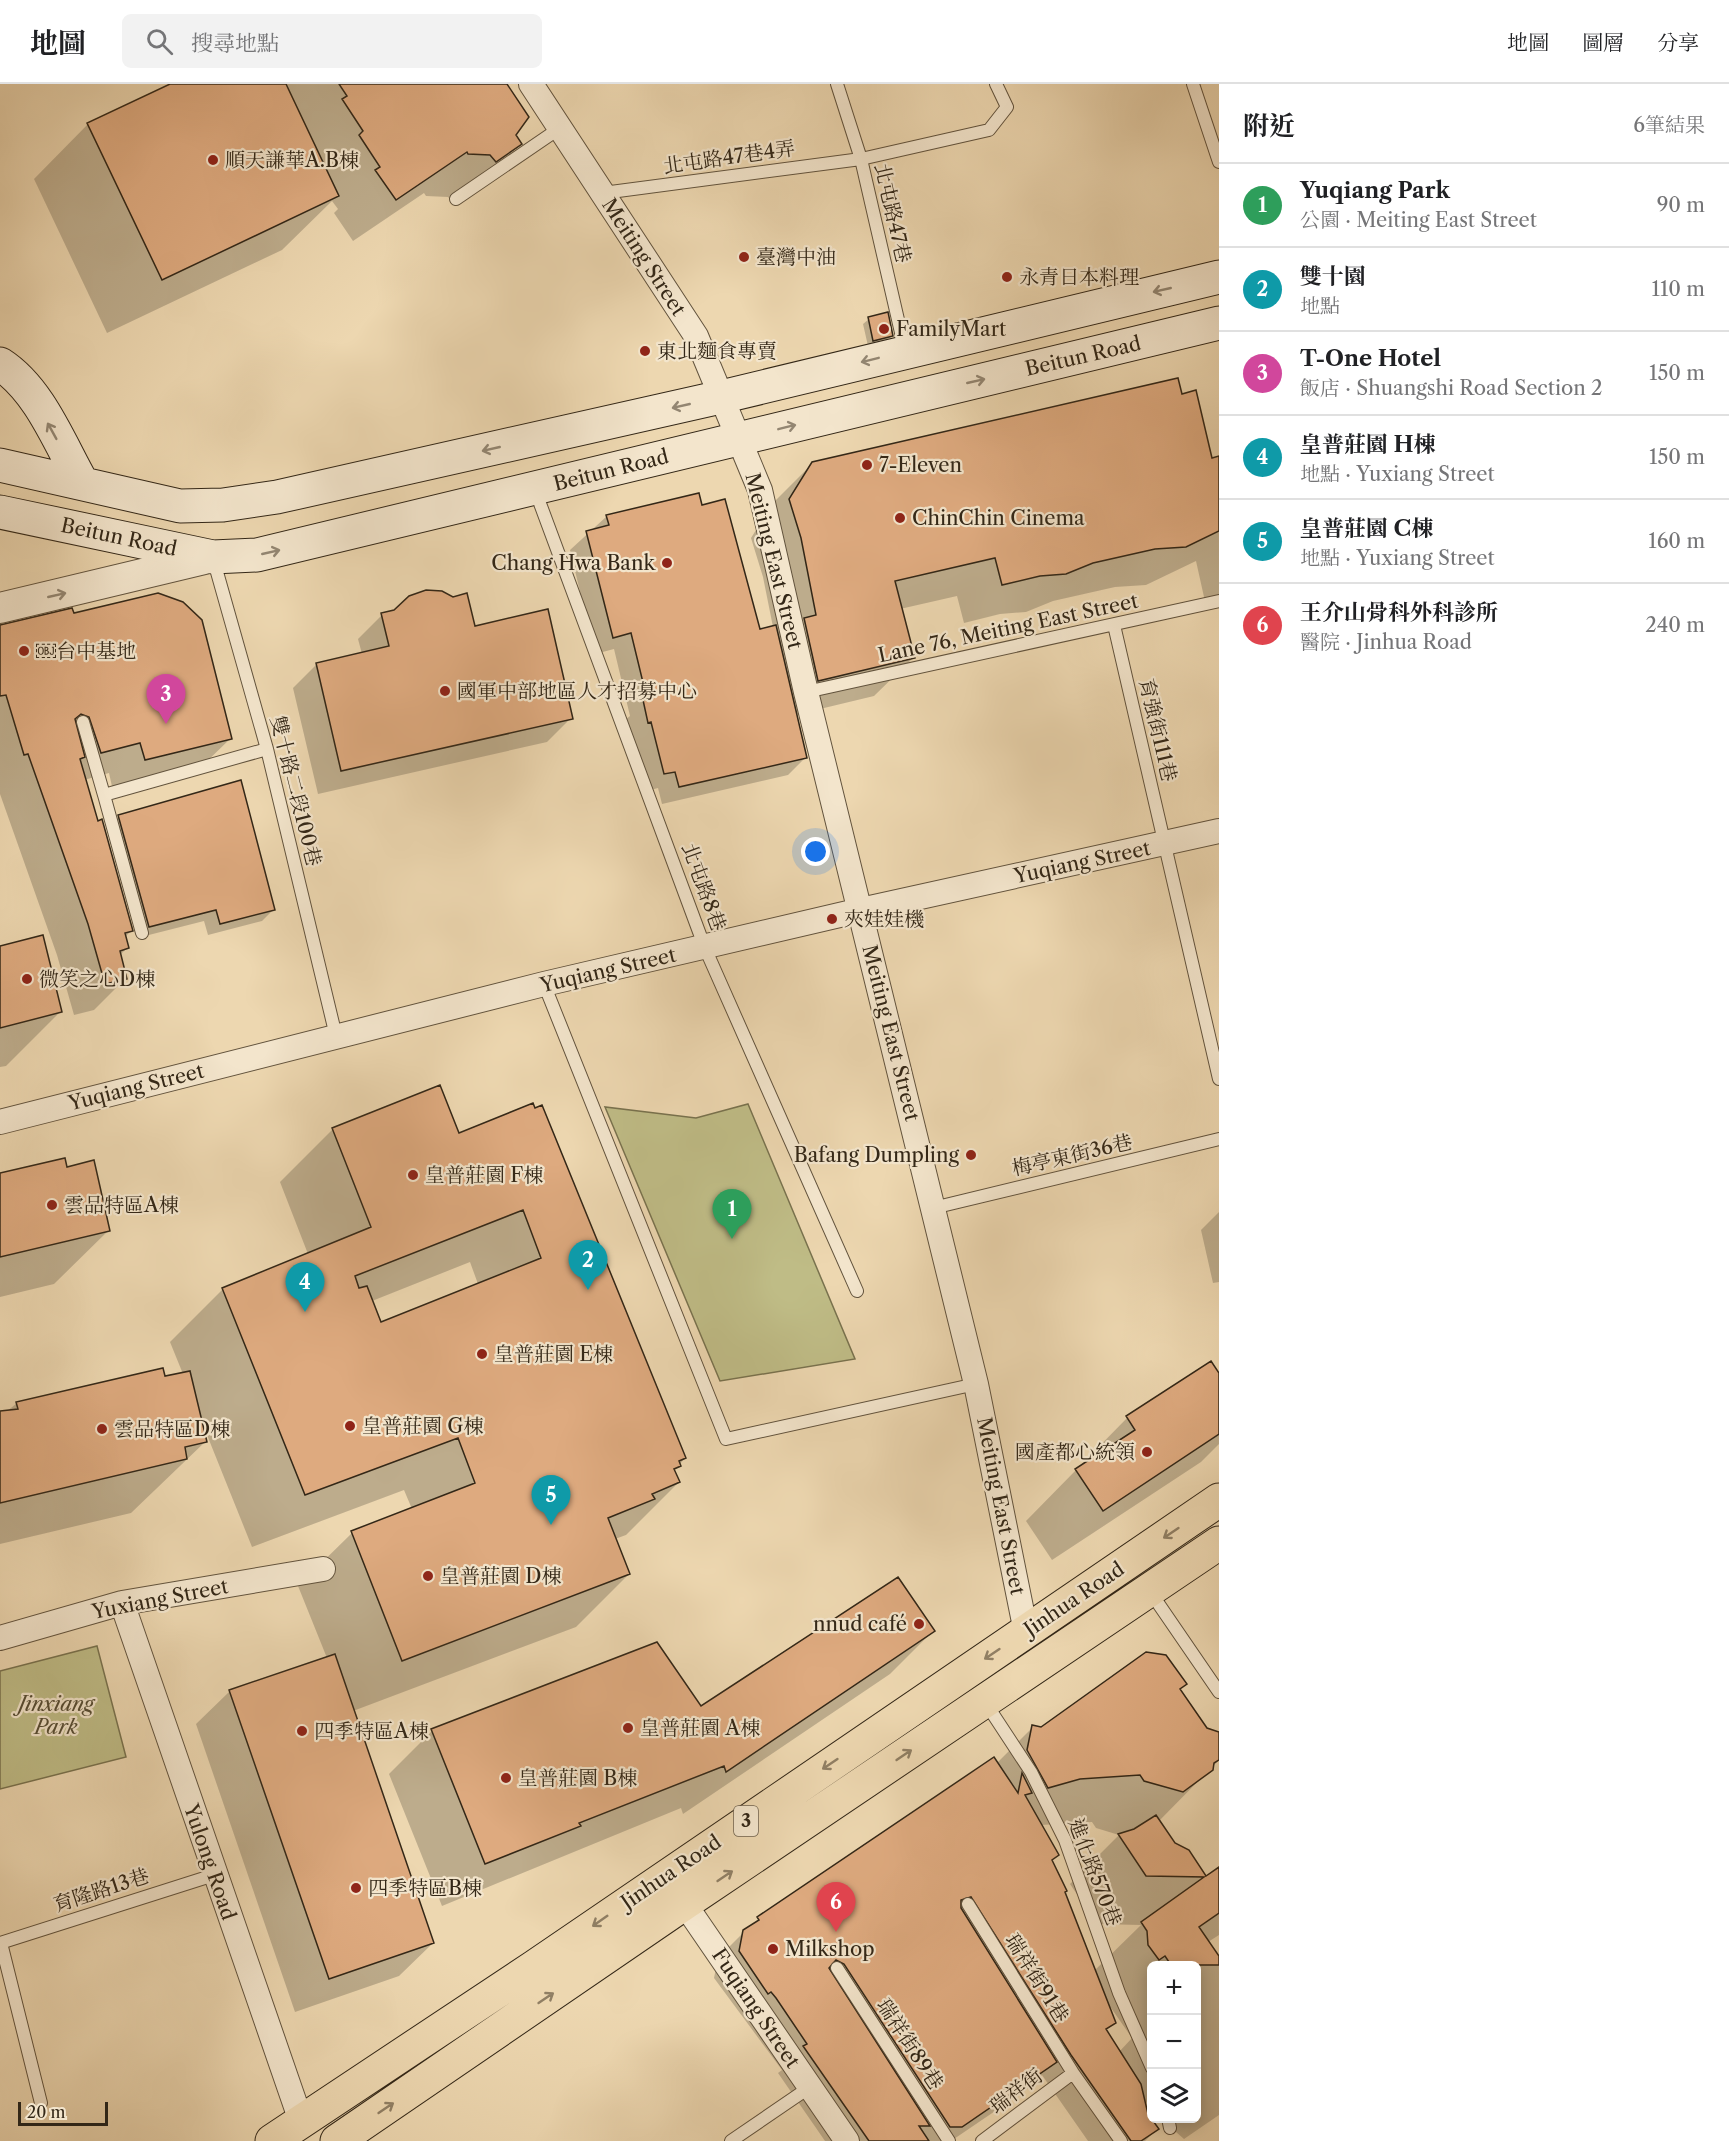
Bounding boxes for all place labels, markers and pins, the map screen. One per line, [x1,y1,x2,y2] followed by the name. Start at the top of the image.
[225,148,359,172] place label: 順天謙華A.B棟
[206,153,220,167] marker: 順天謙華A.B棟
[756,245,836,269] place label: 臺灣中油
[737,250,751,264] marker: 臺灣中油
[1019,265,1139,289] place label: 永青日本料理
[1000,270,1014,284] marker: 永青日本料理
[896,317,1006,341] place label: FamilyMart
[877,322,891,336] marker: FamilyMart
[657,339,777,363] place label: 東北麵食專賣
[638,344,652,358] marker: 東北麵食專賣
[879,453,962,477] place label: 7-Eleven
[860,458,874,472] marker: 7-Eleven
[912,506,1085,530] place label: ChinChin Cinema
[893,511,907,525] marker: ChinChin Cinema
[491,551,656,575] place label: Chang Hwa Bank
[660,556,674,570] marker: Chang Hwa Bank
[36,639,136,663] place label: ￼台中基地
[17,644,31,658] marker: ￼台中基地
[146,674,186,724] pin: 3
[457,679,697,703] place label: 國軍中部地區人才招募中心
[438,684,452,698] marker: 國軍中部地區人才招募中心
[844,907,924,931] place label: 夾娃娃機
[825,912,839,926] marker: 夾娃娃機
[39,967,155,991] place label: 微笑之心D棟
[20,972,34,986] marker: 微笑之心D棟
[794,1143,959,1167] place label: Bafang Dumpling
[964,1148,978,1162] marker: Bafang Dumpling
[425,1163,543,1187] place label: 皇普莊園 F棟
[406,1168,420,1182] marker: 皇普莊園 F棟
[712,1190,752,1239] pin: 1
[64,1193,179,1217] place label: 雲品特區A棟
[45,1198,59,1212] marker: 雲品特區A棟
[568,1240,608,1290] pin: 2
[286,1262,324,1312] pin: 4
[494,1342,613,1366] place label: 皇普莊園 E棟
[475,1347,489,1361] marker: 皇普莊園 E棟
[362,1414,483,1438] place label: 皇普莊園 G棟
[114,1417,230,1441] place label: 雲品特區D棟
[343,1419,357,1433] marker: 皇普莊園 G棟
[95,1422,109,1436] marker: 雲品特區D棟
[1015,1440,1135,1464] place label: 國產都心統領
[1140,1445,1154,1459] marker: 國產都心統領
[532,1476,570,1525] pin: 5
[440,1564,562,1588] place label: 皇普莊園 D棟
[421,1569,435,1583] marker: 皇普莊園 D棟
[813,1612,907,1636] place label: nnud café
[912,1617,926,1631] marker: nnud café
[640,1716,760,1740] place label: 皇普莊園 A棟
[314,1719,429,1743] place label: 四季特區A棟
[621,1721,635,1735] marker: 皇普莊園 A棟
[295,1724,309,1738] marker: 四季特區A棟
[518,1766,637,1790] place label: 皇普莊園 B棟
[499,1771,513,1785] marker: 皇普莊園 B棟
[368,1876,482,1900] place label: 四季特區B棟
[349,1881,363,1895] marker: 四季特區B棟
[816,1882,856,1932] pin: 6
[785,1937,875,1961] place label: Milkshop
[766,1942,780,1956] marker: Milkshop

